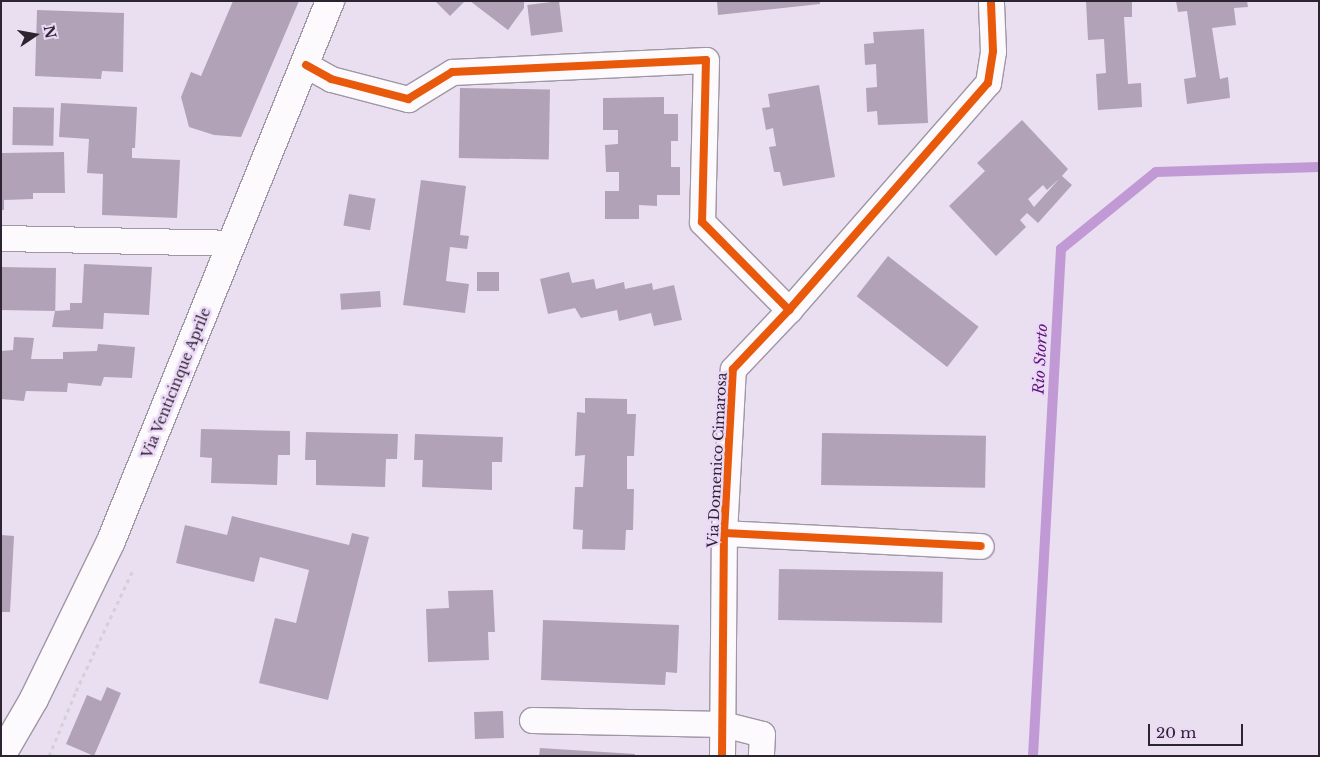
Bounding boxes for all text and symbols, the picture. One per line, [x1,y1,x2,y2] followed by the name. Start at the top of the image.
[10,10,60,60] north arrow
[39,24,60,40] text: N
[138,305,214,461] street label: Via Venticinque Aprile
[1029,323,1051,395] water label: Rio Storto
[704,372,730,548] street label: Via Domenico Cimarosa
[1150,714,1245,746] scale bar
[1156,723,1196,742] text: 20 m

